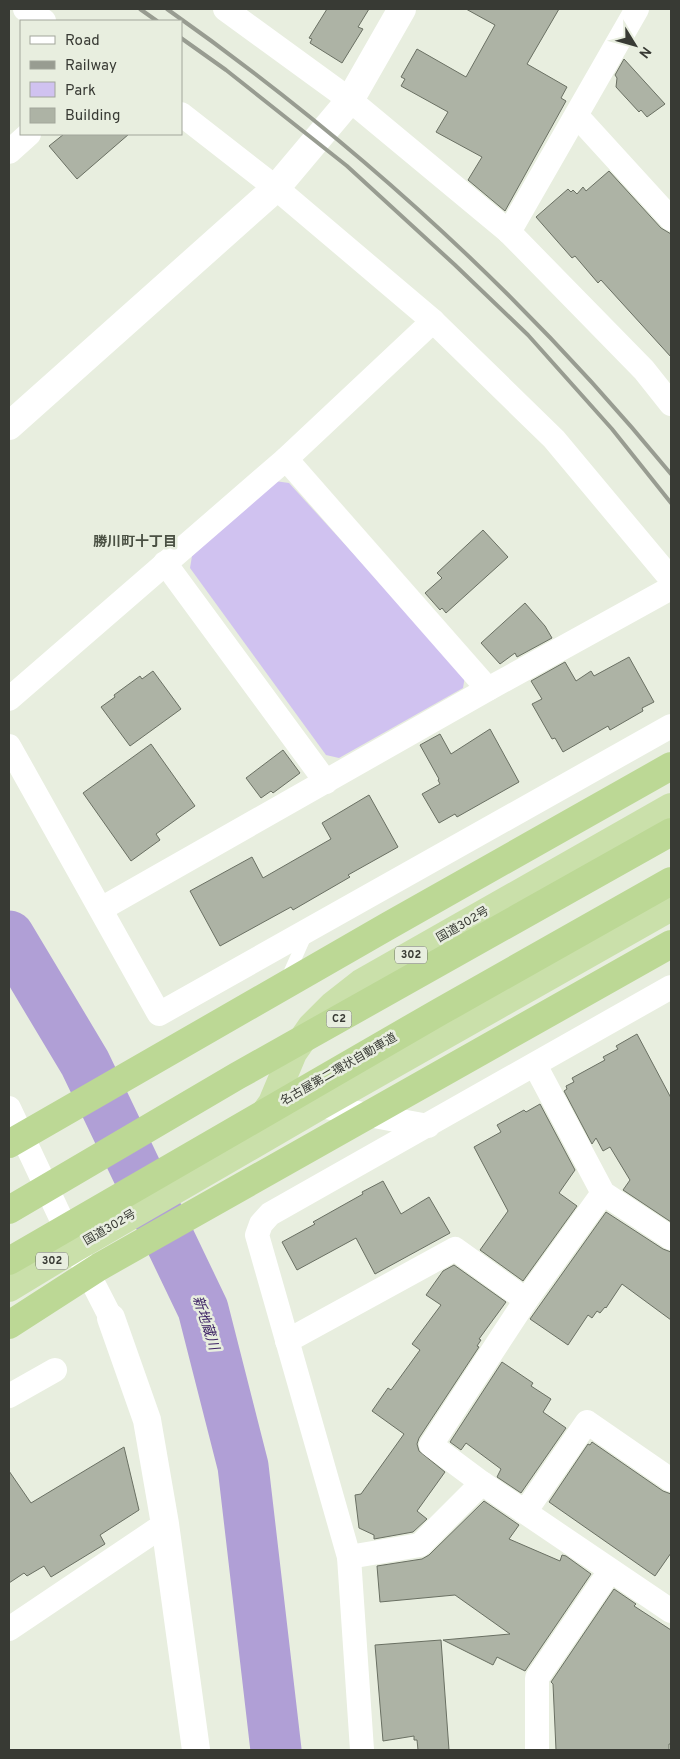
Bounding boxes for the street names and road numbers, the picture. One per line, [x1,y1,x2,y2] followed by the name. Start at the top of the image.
[434,904,492,946] street label: 国道302号
[395,946,427,964] road number: 302
[326,1011,352,1028] road number: C2
[278,1030,400,1110] street label: 名古屋第二環状自動車道
[81,1207,139,1249] street label: 国道302号
[36,1252,68,1270] road number: 302

